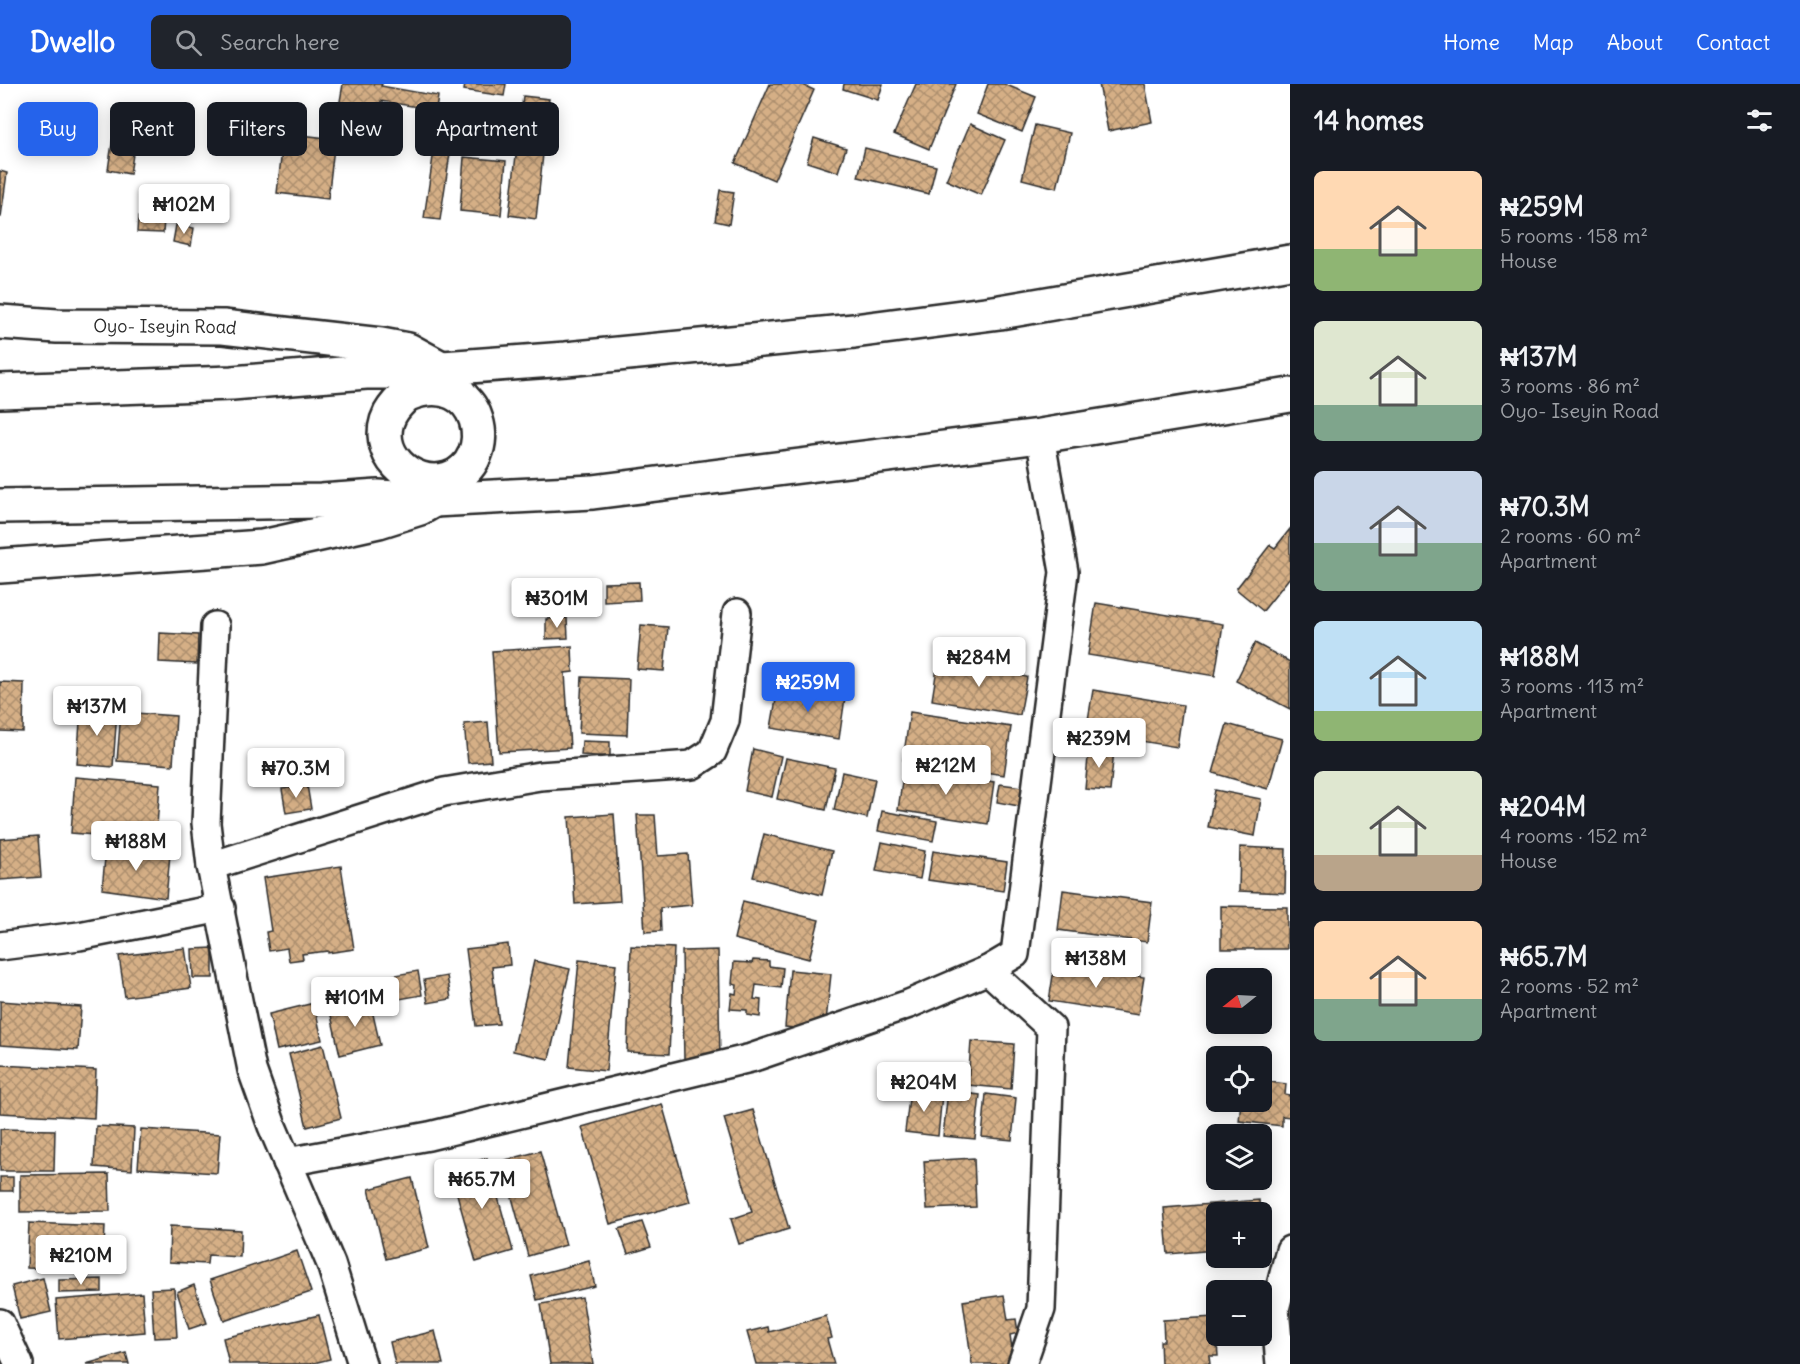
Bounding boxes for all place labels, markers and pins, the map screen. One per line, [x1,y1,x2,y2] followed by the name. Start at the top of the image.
[142,184,226,235] pin: ₦102M
[515,578,599,629] pin: ₦301M
[937,637,1021,688] pin: ₦284M
[766,662,850,713] pin: ₦259M
[55,686,139,737] pin: ₦137M
[1057,718,1141,769] pin: ₦239M
[904,745,988,796] pin: ₦212M
[247,748,345,799] pin: ₦70.3M
[94,821,178,872] pin: ₦188M
[1054,938,1138,989] pin: ₦138M
[313,977,397,1028] pin: ₦101M
[882,1062,966,1113] pin: ₦204M
[433,1159,531,1210] pin: ₦65.7M
[39,1235,123,1286] pin: ₦210M

